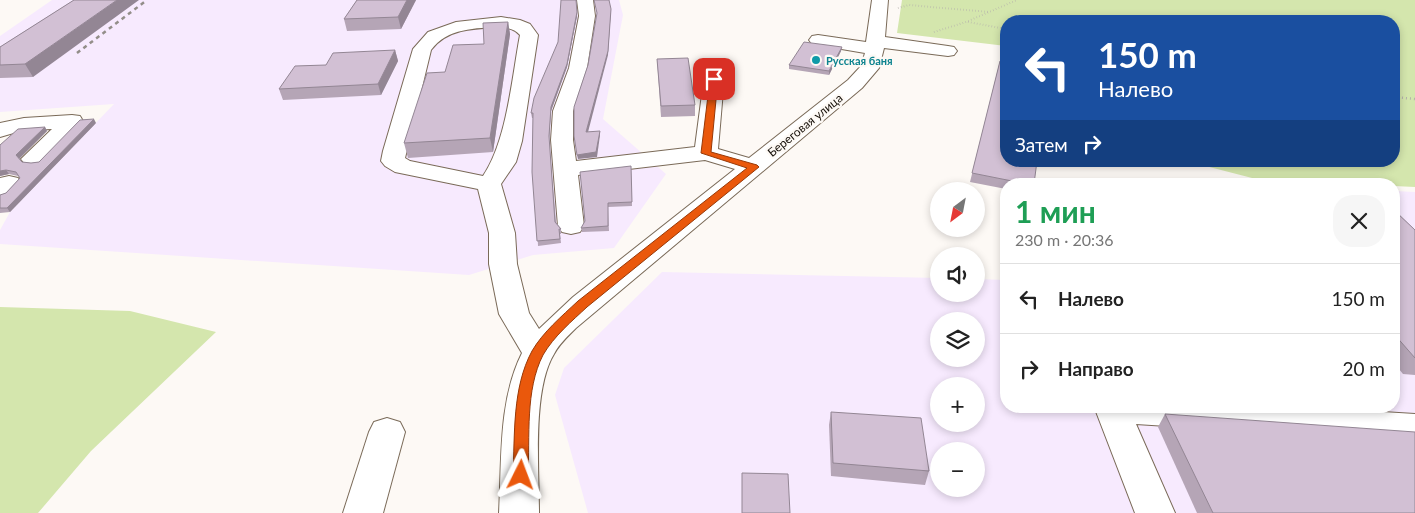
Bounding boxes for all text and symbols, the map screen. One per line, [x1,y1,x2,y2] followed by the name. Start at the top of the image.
[1098,33,1197,75] text: 150 m
[1015,35,1080,100] icon: left
[810,54,822,66] marker: Русская баня
[826,54,893,67] place label: Русская баня
[693,58,735,100] pin
[700,65,728,93] icon: arrive
[1098,75,1173,102] text: Налево
[765,90,845,160] street label: Береговая улица
[1078,130,1106,158] icon: right
[1015,133,1068,156] text: Затем
[930,182,985,238] north arrow
[930,182,985,497] map controls
[1015,193,1096,229] text: 1 мин
[1333,195,1385,247] button: close
[1015,230,1114,249] text: 230 m · 20:36
[930,247,985,302] button: sound
[1015,285,1043,313] icon: left
[1058,287,1124,310] text: Налево
[1331,287,1385,310] text: 150 m
[930,312,985,367] button: layers
[1015,355,1043,383] icon: right
[1058,357,1134,380] text: Направо
[1342,357,1385,380] text: 20 m
[930,377,985,432] button: +
[930,442,985,497] button: −
[494,448,546,500] position arrow

